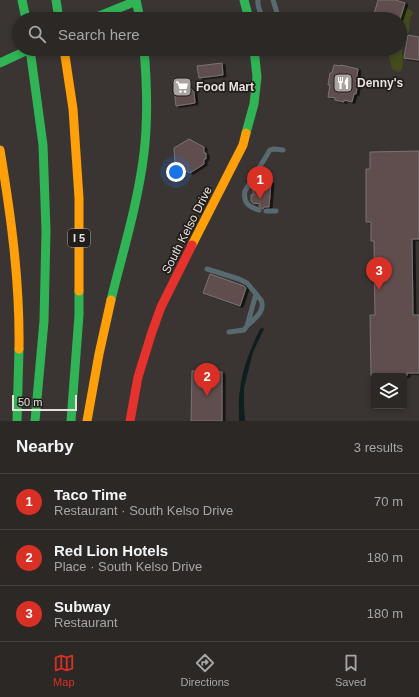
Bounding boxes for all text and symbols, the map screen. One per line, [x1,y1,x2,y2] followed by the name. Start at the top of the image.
[12,12,407,56] search box
[26,23,48,45] icon: search
[58,26,140,43] text: Search here
[332,72,354,94] restaurant icon: Denny's
[171,76,193,98] supermarket icon: Food Mart
[357,76,404,90] place label: Denny's
[196,80,254,94] place label: Food Mart
[166,162,186,182] your location
[247,166,273,199] pin: 1
[159,184,215,276] street label: South Kelso Drive
[68,229,90,247] road number: I 5
[366,257,392,290] pin: 3
[194,363,220,396] pin: 2
[371,373,407,409] map controls
[371,373,407,409] button: layers
[12,393,77,412] scale bar
[18,396,42,408] text: 50 m
[16,437,74,456] text: Nearby
[354,440,403,455] text: 3 results
[54,486,127,503] text: Taco Time
[25,494,33,509] text: 1
[374,494,403,509] text: 70 m
[54,503,233,518] text: Restaurant · South Kelso Drive
[54,542,168,559] text: Red Lion Hotels
[25,550,33,565] text: 2
[367,550,403,565] text: 180 m
[54,559,202,574] text: Place · South Kelso Drive
[54,598,111,615] text: Subway
[25,606,33,621] text: 3
[367,606,403,621] text: 180 m
[54,615,118,630] text: Restaurant
[53,652,75,688] tab: Map
[180,652,229,688] tab: Directions
[335,652,366,688] tab: Saved

